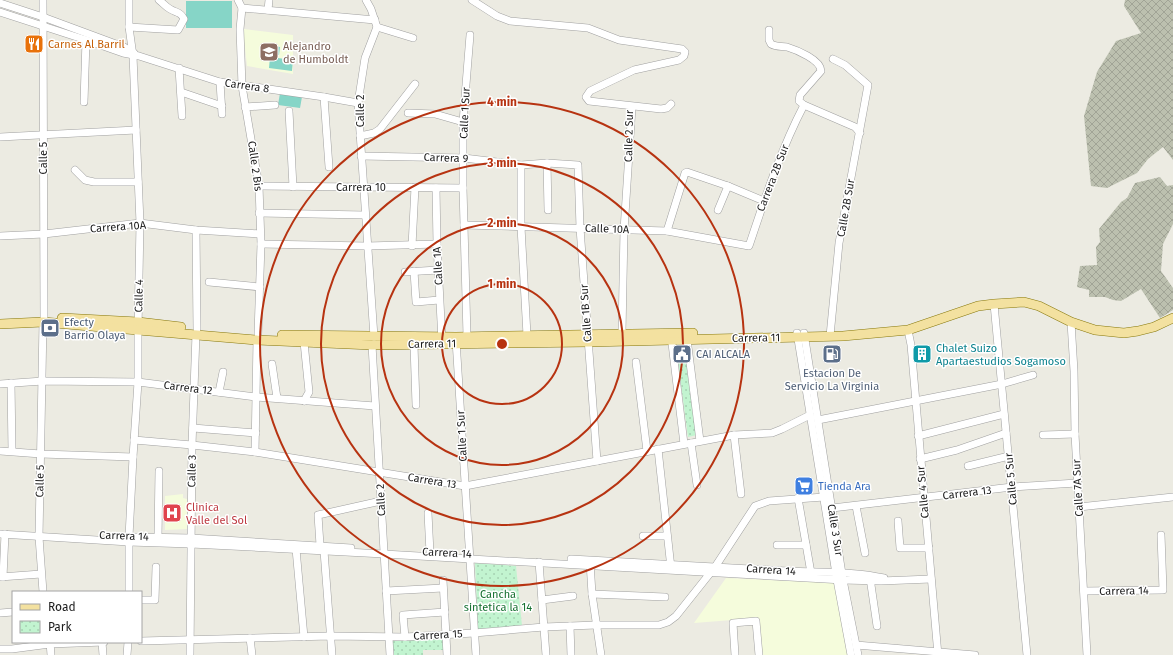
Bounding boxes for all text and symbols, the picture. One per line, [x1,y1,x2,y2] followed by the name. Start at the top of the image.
[23,33,45,55] restaurant icon: Carnes Al Barril
[48,38,125,51] place label: Carnes Al Barril
[283,40,349,66] place label: Alejandro de Humboldt
[258,41,280,63] school or university icon: Alejandro de Humboldt
[224,76,270,96] street label: Carrera 8
[457,86,473,139] street label: Calle 1 Sur
[354,95,367,127] street label: Calle 2
[487,95,517,109] text: 4 min
[622,109,636,162] street label: Calle 2 Sur
[245,140,265,192] street label: Calle 2 Bis
[37,141,50,174] street label: Calle 5
[754,142,792,213] street label: Carrera 2B Sur
[423,151,469,165] street label: Carrera 9
[486,156,517,170] text: 3 min
[834,177,858,238] street label: Calle 2B Sur
[336,181,386,194] street label: Carrera 10
[487,216,517,230] text: 2 min
[90,219,147,235] street label: Carrera 10A
[585,222,630,236] street label: Calle 10A
[430,246,445,285] street label: Calle 1A
[488,277,516,291] text: 1 min
[132,279,146,313] street label: Calle 4
[577,283,595,342] street label: Calle 1B Sur
[64,316,125,342] place label: Efecty Barrio Olaya
[39,317,61,339] bank icon: Efecty Barrio Olaya
[732,331,780,345] street label: Carrera 11
[408,337,456,351] street label: Carrera 11
[495,337,509,351] centre of rings
[936,342,1066,368] place label: Chalet Suizo Apartaestudios Sogamoso
[671,343,693,365] public building icon: CAI ALCALA
[821,343,843,365] fuel station icon: Estacion De Servicio La Virginia
[911,343,933,365] building icon: Chalet Suizo Apartaestudios Sogamoso
[696,348,751,361] place label: CAI ALCALA
[785,367,879,393] place label: Estacion De Servicio La Virginia
[163,379,213,397] street label: Carrera 12
[454,409,470,462] street label: Calle 1 Sur
[1002,452,1020,506] street label: Calle 5 Sur
[185,455,199,487] street label: Calle 3
[1070,458,1086,517] street label: Calle 7A Sur
[33,464,47,497] street label: Calle 5
[914,464,932,519] street label: Calle 4 Sur
[407,471,457,491] street label: Carrera 13
[793,475,815,497] supermarket icon: Tienda Ara
[818,480,871,493] place label: Tienda Ara
[374,483,388,517] street label: Calle 2
[942,484,992,502] street label: Carrera 13
[186,501,247,527] place label: Clinica Valle del Sol
[161,502,183,524] hospital icon: Clinica Valle del Sol
[824,503,846,558] street label: Calle 3 Sur
[99,529,149,543] street label: Carrera 14
[422,545,472,561] street label: Carrera 14
[746,562,796,578] street label: Carrera 14
[1099,584,1149,598] street label: Carrera 14
[464,588,532,614] park label: Cancha sintetica la 14
[12,591,142,643] legend
[48,600,76,614] text: Road
[48,620,72,634] text: Park
[413,627,463,643] street label: Carrera 15

